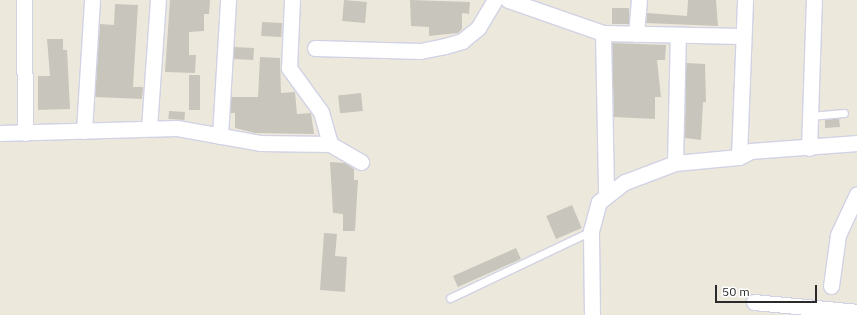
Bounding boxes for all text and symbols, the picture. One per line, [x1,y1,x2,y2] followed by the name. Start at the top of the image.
[717,277,819,303] scale bar
[722,284,750,299] text: 50 m

